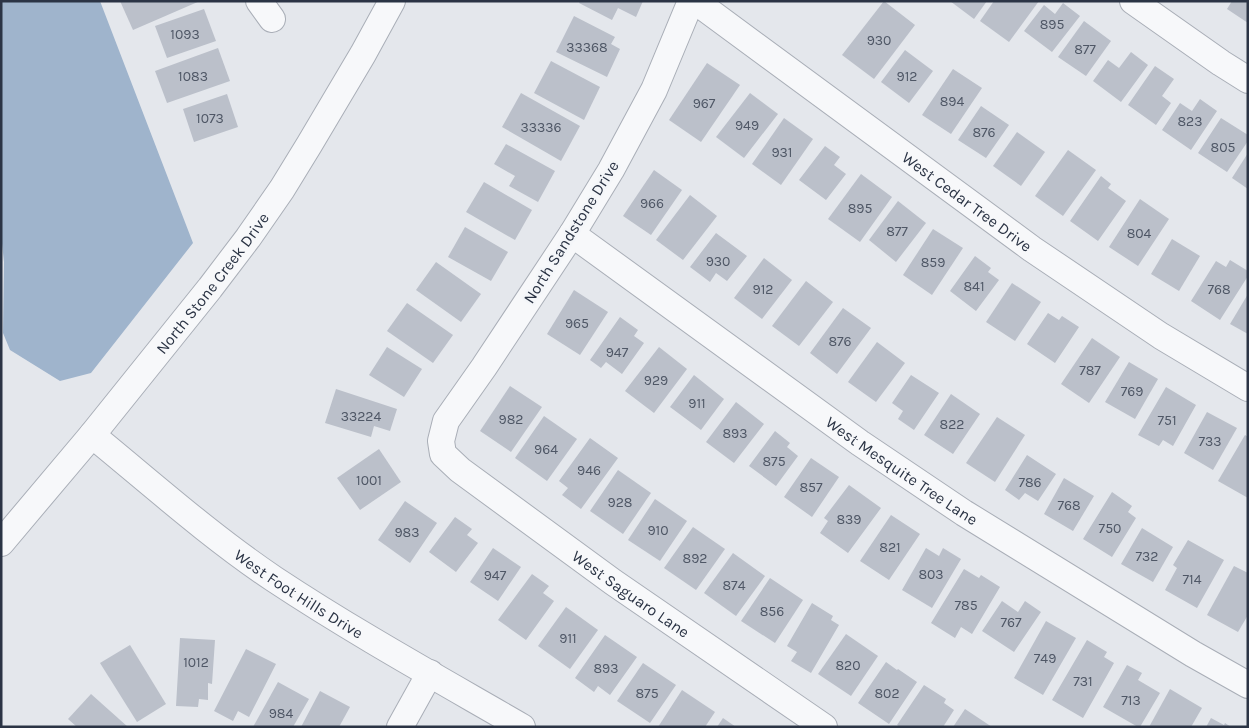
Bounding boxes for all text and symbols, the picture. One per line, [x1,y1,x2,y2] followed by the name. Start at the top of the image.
[1040,16,1064,33] house number: 895
[170,26,200,43] house number: 1093
[867,32,891,49] house number: 930
[566,39,608,56] house number: 33368
[1074,41,1096,58] house number: 877
[178,68,208,85] house number: 1083
[897,68,917,85] house number: 912
[940,93,964,110] house number: 894
[693,95,716,112] house number: 967
[196,110,224,127] house number: 1073
[1178,113,1202,130] house number: 823
[735,117,759,134] house number: 949
[520,119,562,136] house number: 33336
[972,124,996,141] house number: 876
[1211,139,1235,156] house number: 805
[771,144,793,161] house number: 931
[899,147,1036,255] street label: West Cedar Tree Drive
[519,157,623,307] street label: North Sandstone Drive
[640,195,664,212] house number: 966
[848,200,872,217] house number: 895
[152,209,272,357] street label: North Stone Creek Drive
[886,223,908,240] house number: 877
[1127,225,1152,242] house number: 804
[706,253,730,270] house number: 930
[921,254,945,271] house number: 859
[963,278,985,295] house number: 841
[753,281,773,298] house number: 912
[1207,281,1231,298] house number: 768
[565,315,589,332] house number: 965
[828,333,852,350] house number: 876
[606,344,629,361] house number: 947
[1079,362,1101,379] house number: 787
[644,372,668,389] house number: 929
[1121,383,1143,400] house number: 769
[688,395,706,412] house number: 911
[341,408,381,425] house number: 33224
[499,411,523,428] house number: 982
[822,412,981,529] street label: West Mesquite Tree Lane
[1157,412,1177,429] house number: 751
[940,416,964,433] house number: 822
[723,425,748,442] house number: 893
[1198,433,1222,450] house number: 733
[534,441,558,458] house number: 964
[762,453,786,470] house number: 875
[577,462,601,479] house number: 946
[356,472,382,489] house number: 1001
[1018,474,1042,491] house number: 786
[799,479,823,496] house number: 857
[608,494,632,511] house number: 928
[1057,497,1081,514] house number: 768
[837,511,862,528] house number: 839
[1099,520,1121,537] house number: 750
[647,522,669,539] house number: 910
[395,524,420,541] house number: 983
[879,539,901,556] house number: 821
[231,545,367,642] street label: West Foot Hills Drive
[569,546,693,641] street label: West Saguaro Lane
[1136,548,1158,565] house number: 732
[683,550,707,567] house number: 892
[918,566,944,583] house number: 803
[484,567,507,584] house number: 947
[1182,571,1202,588] house number: 714
[723,577,746,594] house number: 874
[954,597,978,614] house number: 785
[760,603,784,620] house number: 856
[1000,614,1022,631] house number: 767
[559,630,577,647] house number: 911
[1034,650,1056,667] house number: 749
[183,654,209,671] house number: 1012
[835,657,861,674] house number: 820
[594,660,619,677] house number: 893
[1073,673,1093,690] house number: 731
[635,685,659,702] house number: 875
[874,685,900,702] house number: 802
[1121,692,1141,709] house number: 713
[269,705,293,722] house number: 984

